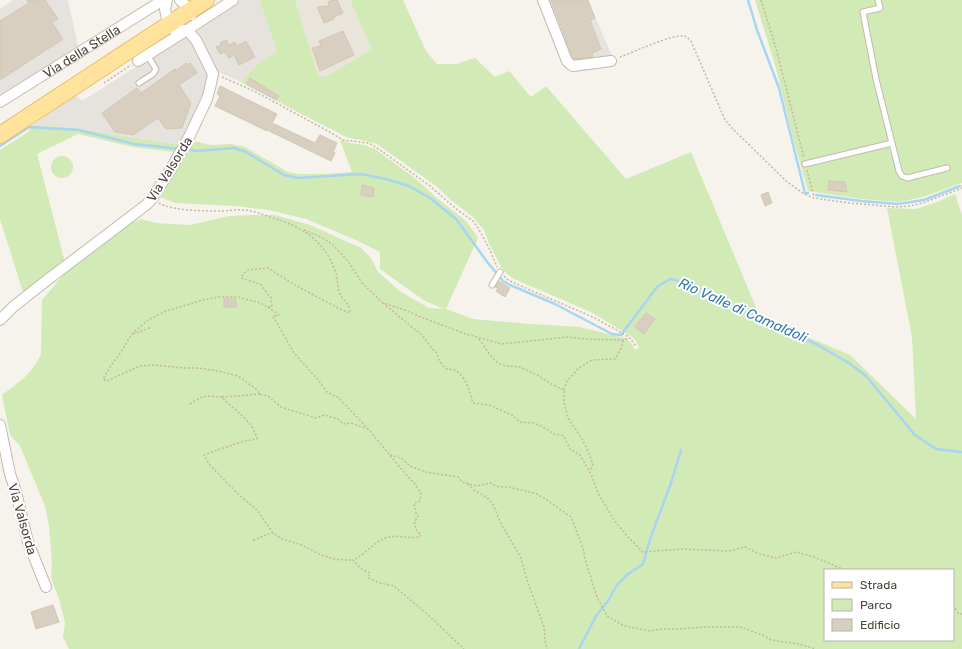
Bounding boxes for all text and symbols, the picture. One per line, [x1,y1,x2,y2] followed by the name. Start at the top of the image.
[40,22,123,81] street label: Via della Stella
[144,134,195,204] street label: Via Valsorda
[676,274,810,347] water label: Rio Valle di Camaldoli
[5,482,40,557] street label: Via Valsorda
[824,569,954,641] legend
[860,578,897,592] text: Strada
[860,598,892,612] text: Parco
[860,618,900,632] text: Edificio

